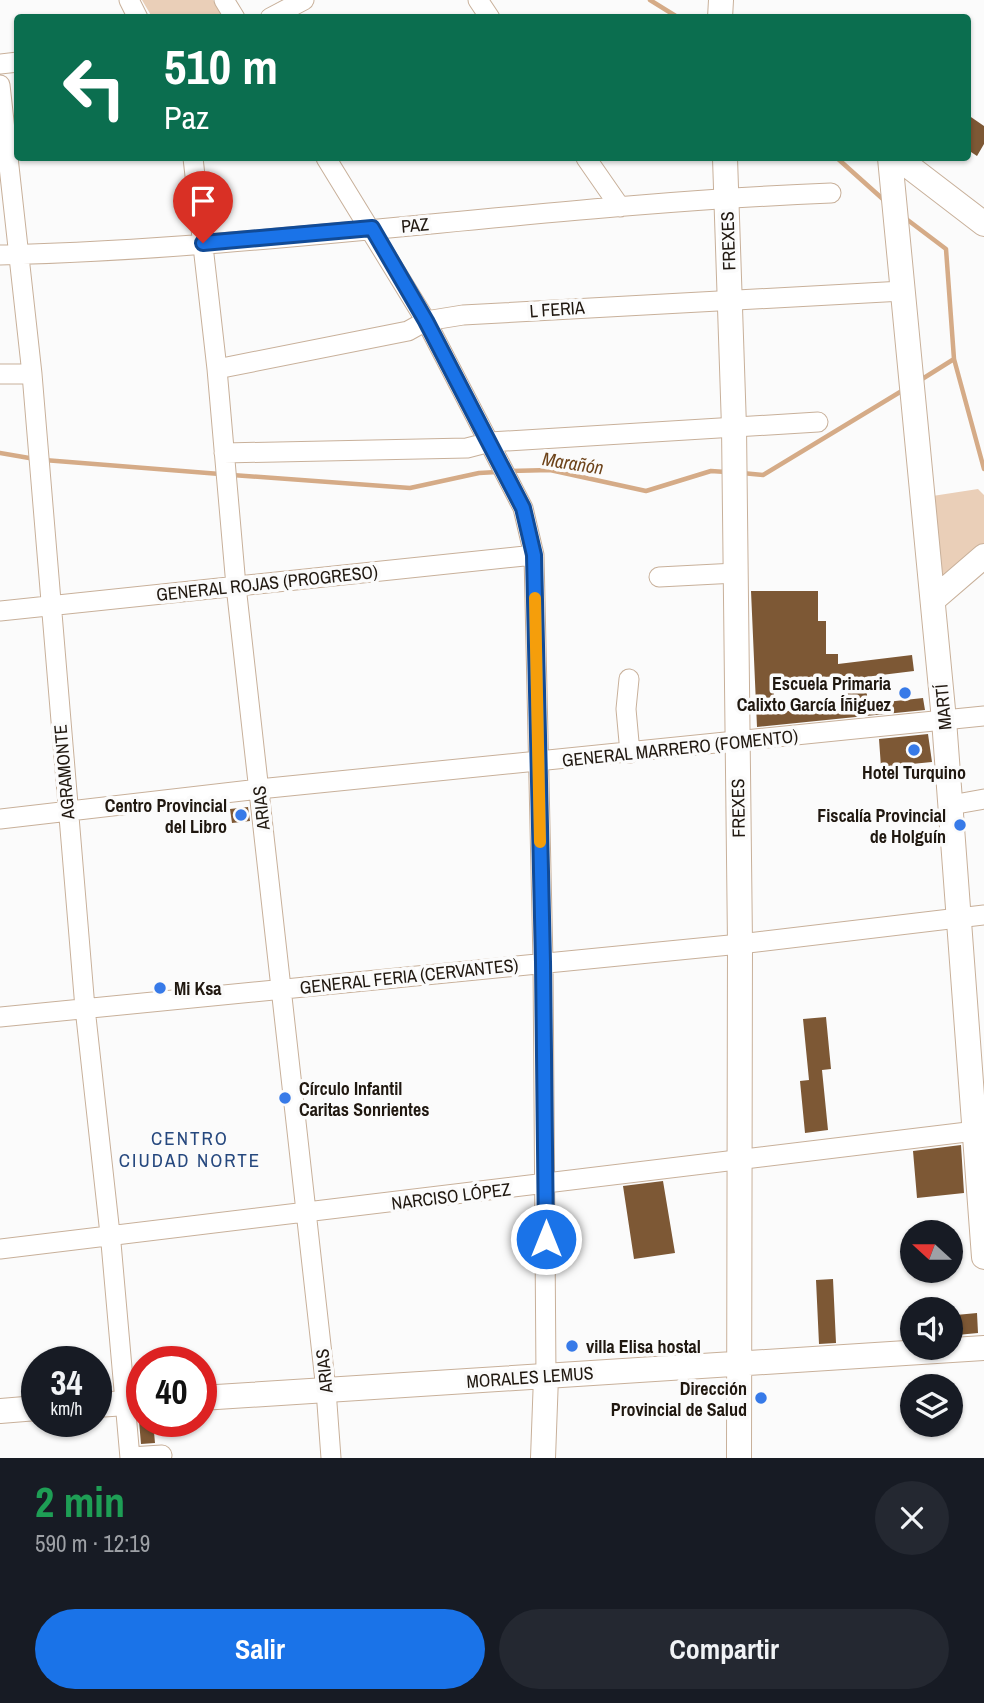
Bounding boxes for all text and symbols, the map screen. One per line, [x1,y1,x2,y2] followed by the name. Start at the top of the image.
[164,33,278,99] text: 510 m
[49,42,140,133] icon: left
[164,96,209,139] text: Paz
[173,171,233,243] pin
[184,182,222,220] icon: arrive
[400,211,430,239] street label: PAZ
[714,211,742,271] street label: FREXES
[529,295,586,323] street label: L FERIA
[541,445,605,481] water label: Marañón
[155,559,379,607] street label: GENERAL ROJAS (PROGRESO)
[737,671,892,717] place label: Escuela Primaria Calixto García Íñiguez
[928,682,957,731] street label: MARTÍ
[897,685,913,701] marker: Escuela Primaria Calixto García Íñiguez
[561,723,799,773] street label: GENERAL MARRERO (FOMENTO)
[47,724,81,821] street label: AGRAMONTE
[906,742,922,758] marker: Hotel Turquino
[862,760,966,785] place label: Hotel Turquino
[725,778,751,838] street label: FREXES
[246,785,276,832] street label: ARIAS
[105,793,227,839] place label: Centro Provincial del Libro
[817,803,946,849] place label: Fiscalía Provincial de Holguín
[233,807,249,823] marker: Centro Provincial del Libro
[952,817,968,833] marker: Fiscalía Provincial de Holguín
[298,952,520,1000] street label: GENERAL FERIA (CERVANTES)
[174,976,222,1001] place label: Mi Ksa
[152,980,168,996] marker: Mi Ksa
[299,1076,429,1122] place label: Círculo Infantil Caritas Sonrientes
[277,1090,293,1106] marker: Círculo Infantil Caritas Sonrientes
[119,1125,261,1173] district label: CENTRO CIUDAD NORTE
[390,1176,512,1216] street label: NARCISO LÓPEZ
[509,1202,583,1276] position arrow
[900,1220,962,1283] north arrow
[900,1220,963,1437] map controls
[900,1297,963,1360] button: sound
[586,1334,701,1359] place label: villa Elisa hostal
[564,1338,580,1354] marker: villa Elisa hostal
[126,1346,217,1437] speed limit sign: 40
[309,1348,339,1395] street label: ARIAS
[51,1359,82,1406] text: 34
[466,1360,594,1394] street label: MORALES LEMUS
[900,1374,963,1437] button: layers
[611,1376,747,1422] place label: Dirección Provincial de Salud
[753,1390,769,1406] marker: Dirección Provincial de Salud
[51,1396,83,1421] text: km/h
[35,1474,125,1530] text: 2 min
[875,1481,949,1555] button: close
[35,1528,150,1559] text: 590 m · 12:19
[35,1609,485,1689] button: Salir
[499,1609,949,1689] button: Compartir

